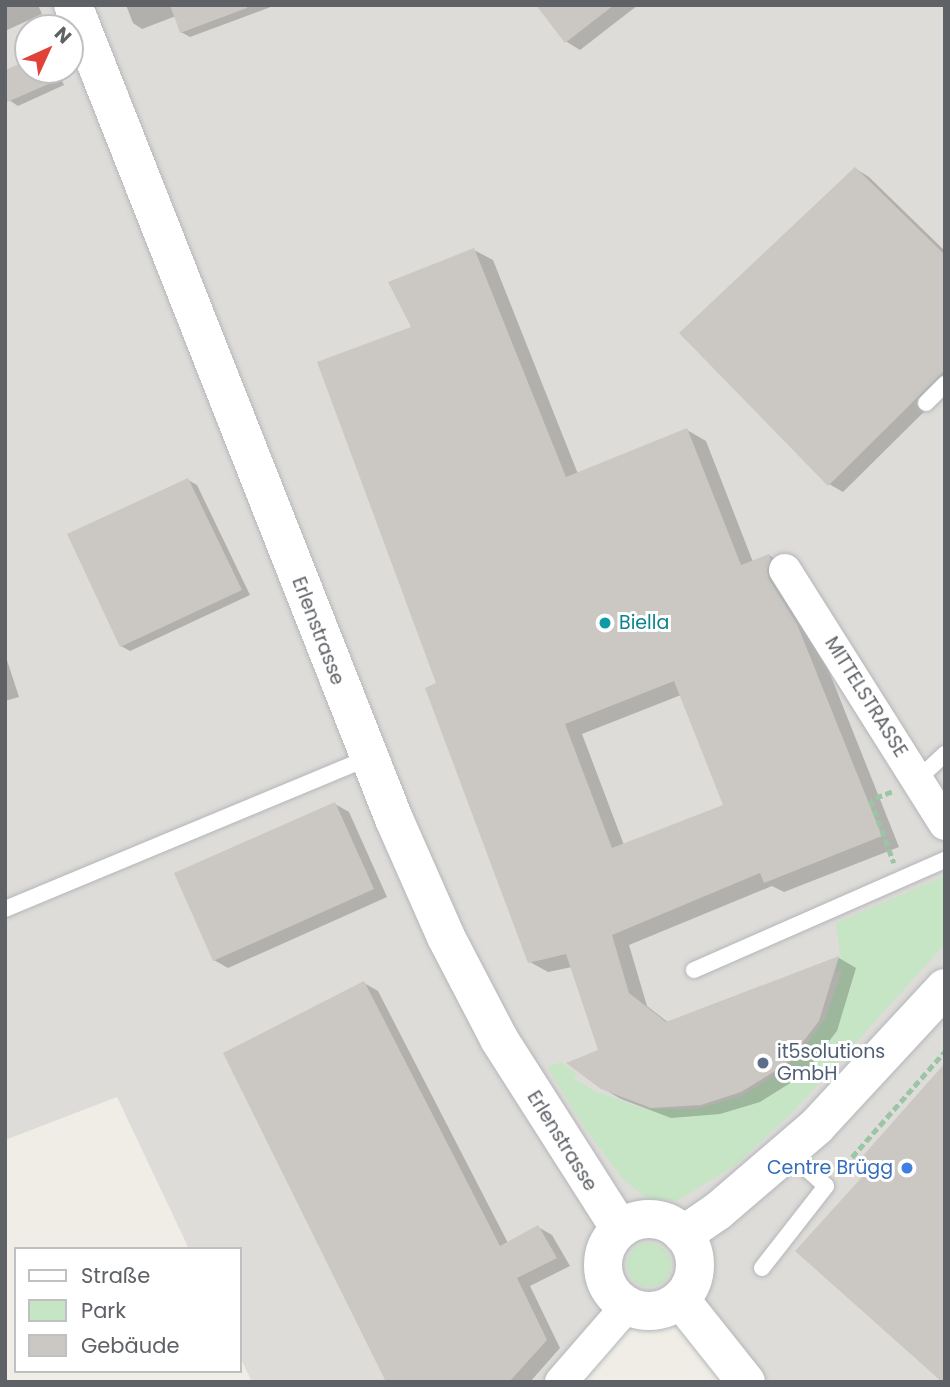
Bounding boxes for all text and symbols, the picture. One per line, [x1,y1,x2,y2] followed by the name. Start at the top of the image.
[14,14,84,84] north arrow
[48,21,77,50] text: N
[287,574,349,688] street label: Erlenstrasse
[619,612,669,634] place label: Biella
[597,615,613,631] marker: Biella
[820,633,912,761] street label: MITTELSTRASSE
[777,1041,885,1085] place label: it5solutions GmbH
[755,1055,771,1071] marker: it5solutions GmbH
[522,1087,602,1195] street label: Erlenstrasse
[767,1157,893,1179] place label: Centre Brügg
[899,1160,915,1176] marker: Centre Brügg
[14,1247,242,1373] legend
[81,1261,150,1290] text: Straße
[81,1296,126,1325] text: Park
[81,1331,179,1360] text: Gebäude

